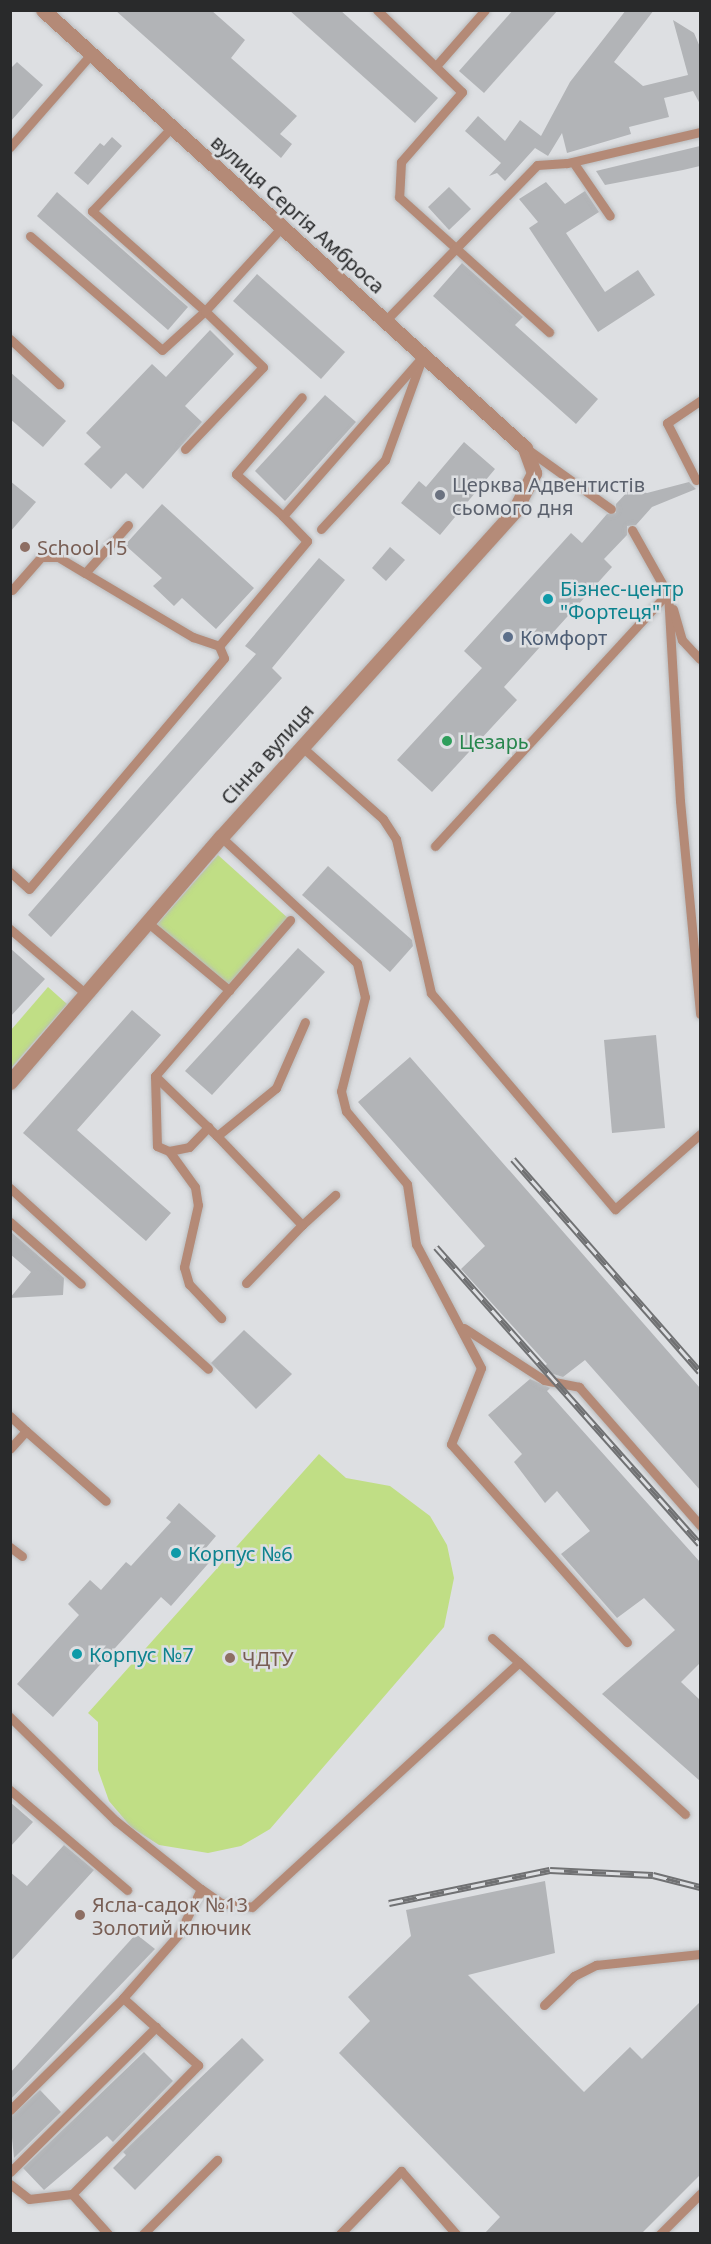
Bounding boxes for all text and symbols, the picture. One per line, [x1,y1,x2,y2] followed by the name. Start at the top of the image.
[206,130,390,298] street label: вулиця Сергія Амброса
[452,472,645,519] place label: Церква Адвентистів сьомого дня
[433,488,447,502] marker: Церква Адвентистів сьомого дня
[37,535,127,559] place label: School 15
[18,540,32,554] marker: School 15
[560,576,684,623] place label: Бізнес-центр "Фортеця"
[541,592,555,606] marker: Бізнес-центр "Фортеця"
[520,625,607,649] place label: Комфорт
[501,630,515,644] marker: Комфорт
[216,699,318,809] street label: Сінна вулиця
[459,729,529,753] place label: Цезарь
[440,734,454,748] marker: Цезарь
[188,1541,293,1565] place label: Корпус №6
[169,1546,183,1560] marker: Корпус №6
[89,1642,194,1666] place label: Корпус №7
[242,1646,293,1670] place label: ЧДТУ
[70,1647,84,1661] marker: Корпус №7
[223,1651,237,1665] marker: ЧДТУ
[92,1892,251,1939] place label: Ясла-садок №13 Золотий ключик
[73,1908,87,1922] marker: Ясла-садок №13 Золотий ключик

